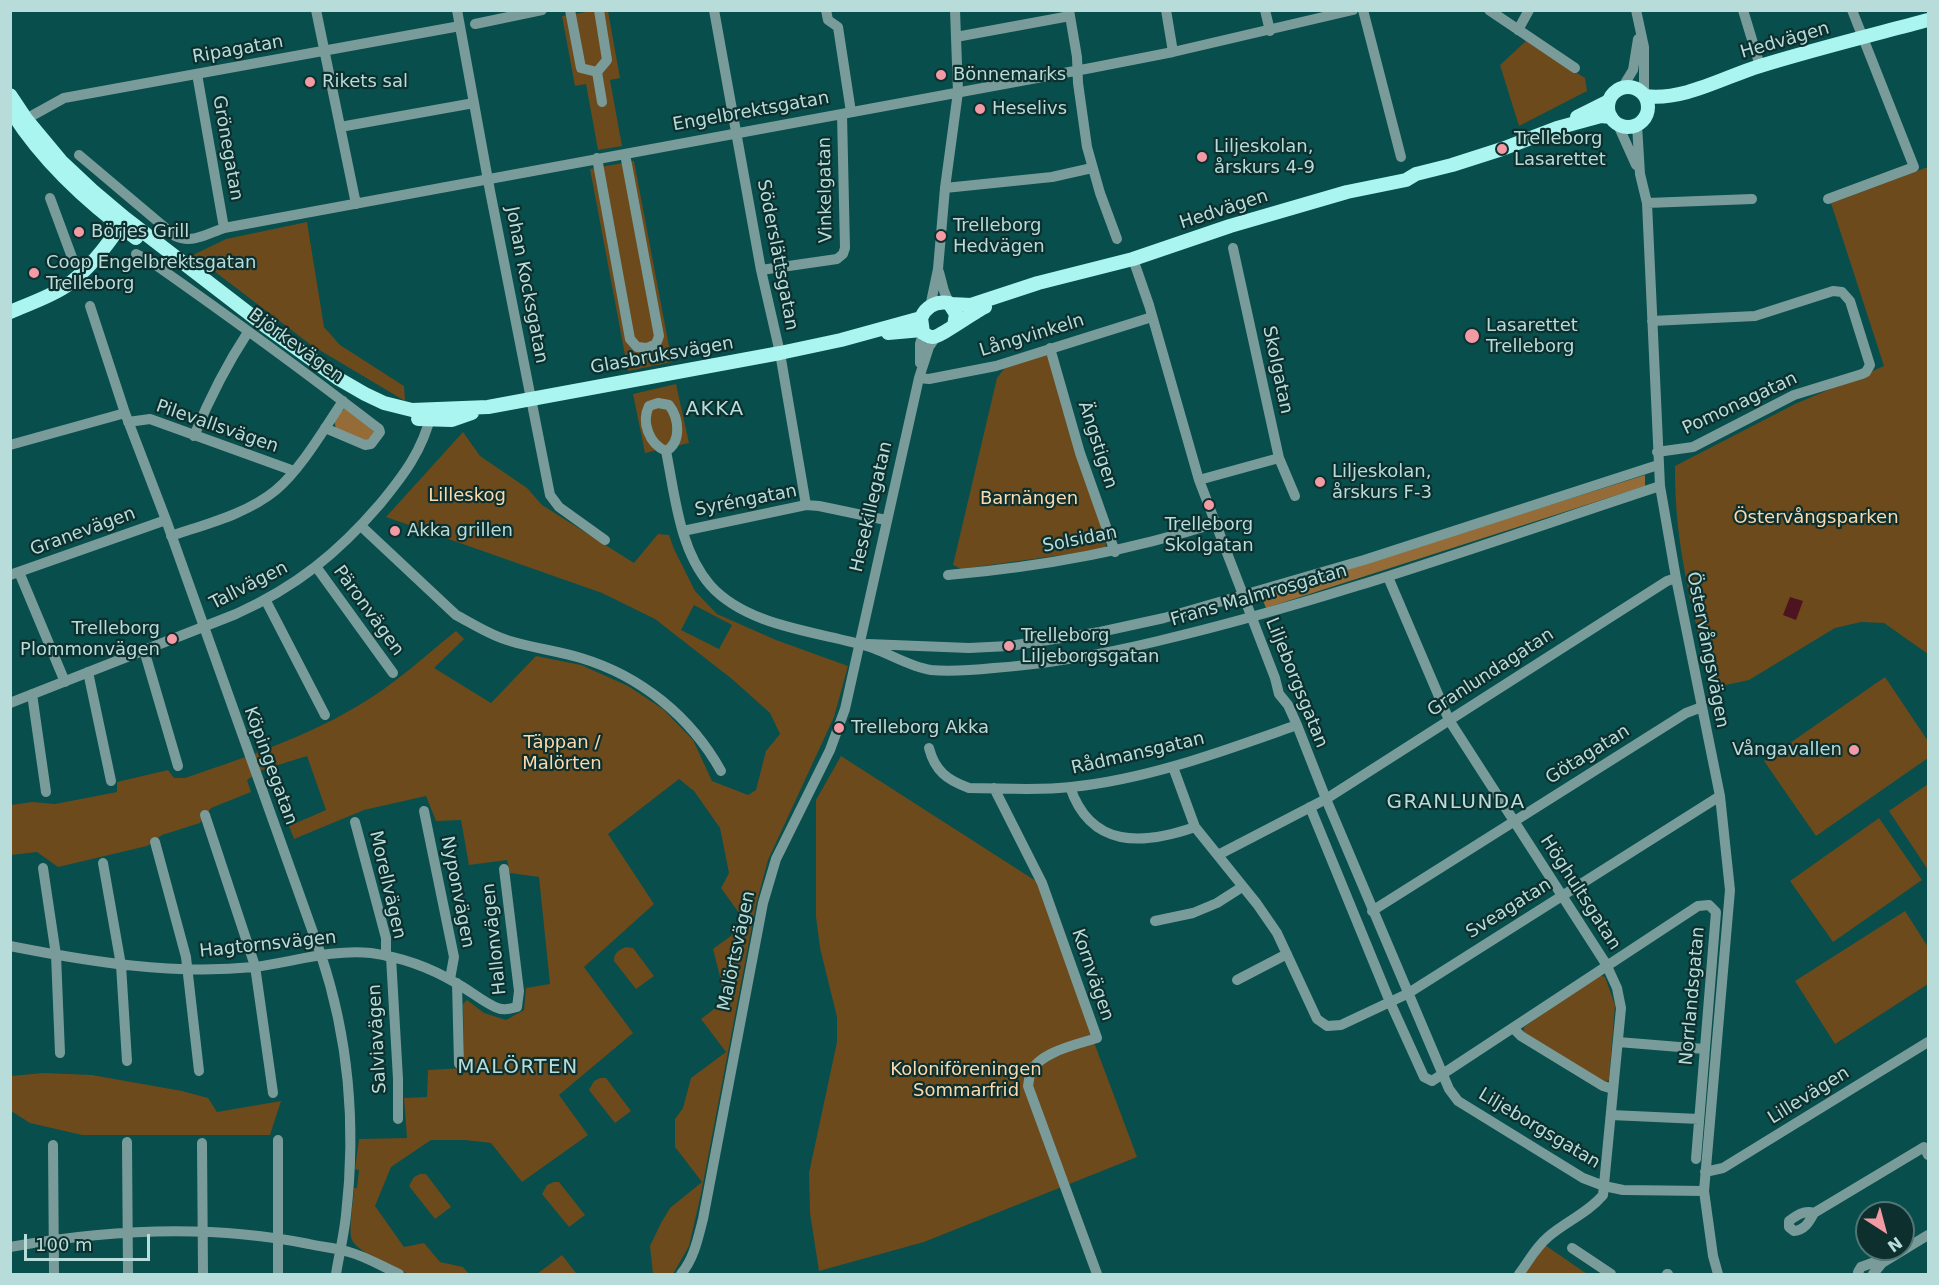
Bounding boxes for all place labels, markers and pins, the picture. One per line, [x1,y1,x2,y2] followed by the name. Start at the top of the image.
[953,64,1066,86] place label: Bönnemarks
[934,68,948,82] marker: Bönnemarks
[322,71,408,93] place label: Rikets sal
[303,75,317,89] marker: Rikets sal
[992,98,1067,120] place label: Heselivs
[973,102,987,116] marker: Heselivs
[1514,128,1606,170] place label: Trelleborg Lasarettet
[1214,136,1315,178] place label: Liljeskolan, årskurs 4-9
[1495,142,1509,156] marker: Trelleborg Lasarettet
[1195,150,1209,164] marker: Liljeskolan, årskurs 4-9
[953,215,1045,258] place label: Trelleborg Hedvägen
[91,221,189,243] place label: Börjes Grill
[72,225,86,239] marker: Börjes Grill
[934,229,948,243] marker: Trelleborg Hedvägen
[46,252,256,294] place label: Coop Engelbrektsgatan Trelleborg
[27,266,41,280] marker: Coop Engelbrektsgatan Trelleborg
[1486,315,1578,358] place label: Lasarettet Trelleborg
[1463,327,1481,345] marker: Lasarettet Trelleborg
[1332,461,1432,504] place label: Liljeskolan, årskurs F-3
[1313,475,1327,489] marker: Liljeskolan, årskurs F-3
[1202,498,1216,512] marker: Trelleborg Skolgatan
[1164,514,1254,556] place label: Trelleborg Skolgatan
[407,520,513,542] place label: Akka grillen
[388,524,402,538] marker: Akka grillen
[20,618,160,660] place label: Trelleborg Plommonvägen
[1021,625,1159,668] place label: Trelleborg Liljeborgsgatan
[165,632,179,646] marker: Trelleborg Plommonvägen
[1002,639,1016,653] marker: Trelleborg Liljeborgsgatan
[851,717,989,739] place label: Trelleborg Akka
[832,721,846,735] marker: Trelleborg Akka
[1732,739,1842,761] place label: Vångavallen
[1847,743,1861,757] marker: Vångavallen

